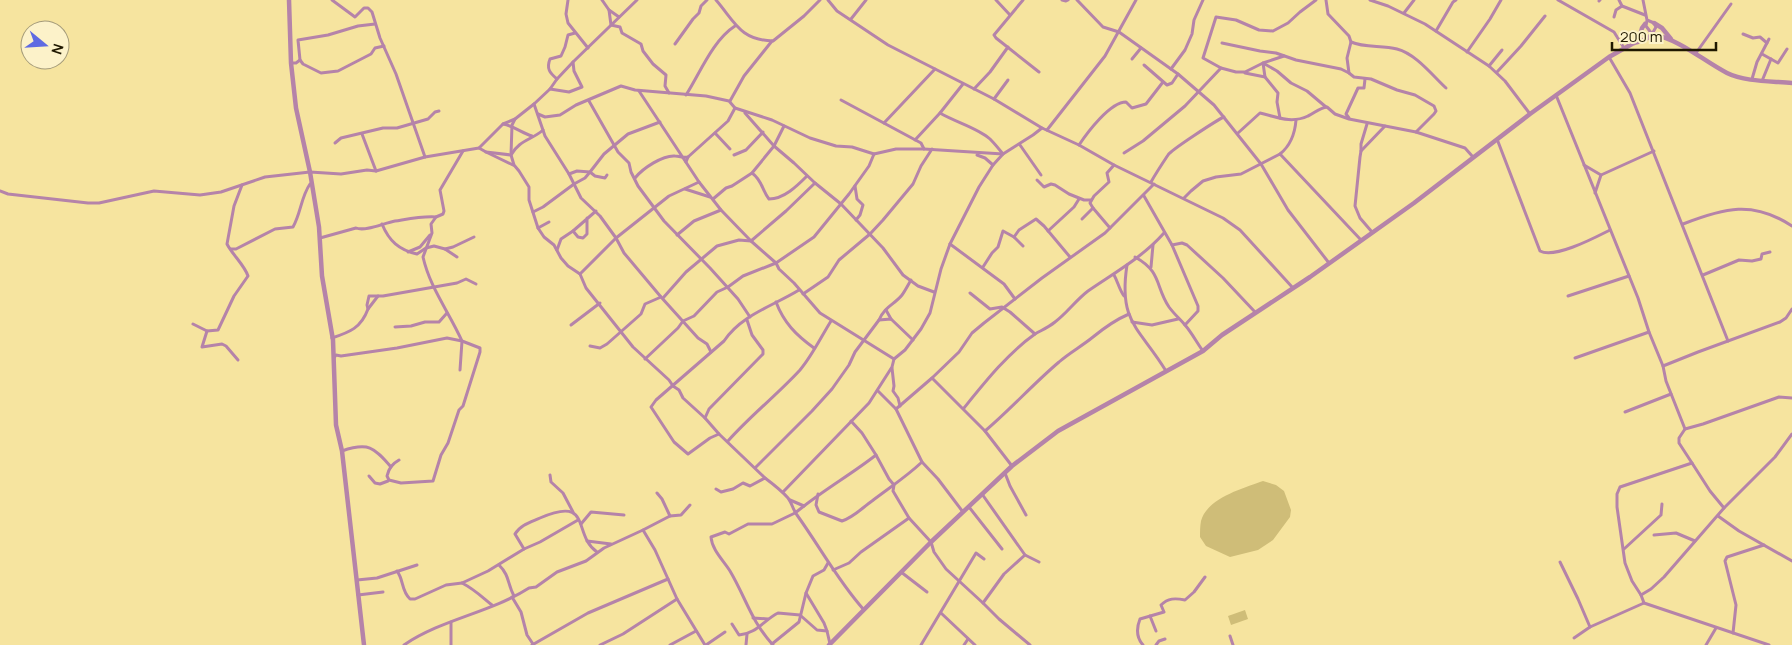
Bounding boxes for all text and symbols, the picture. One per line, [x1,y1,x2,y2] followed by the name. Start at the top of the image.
[20,20,70,70] north arrow
[1612,20,1716,52] scale bar
[1620,26,1663,47] text: 200 m
[47,41,68,57] text: N

